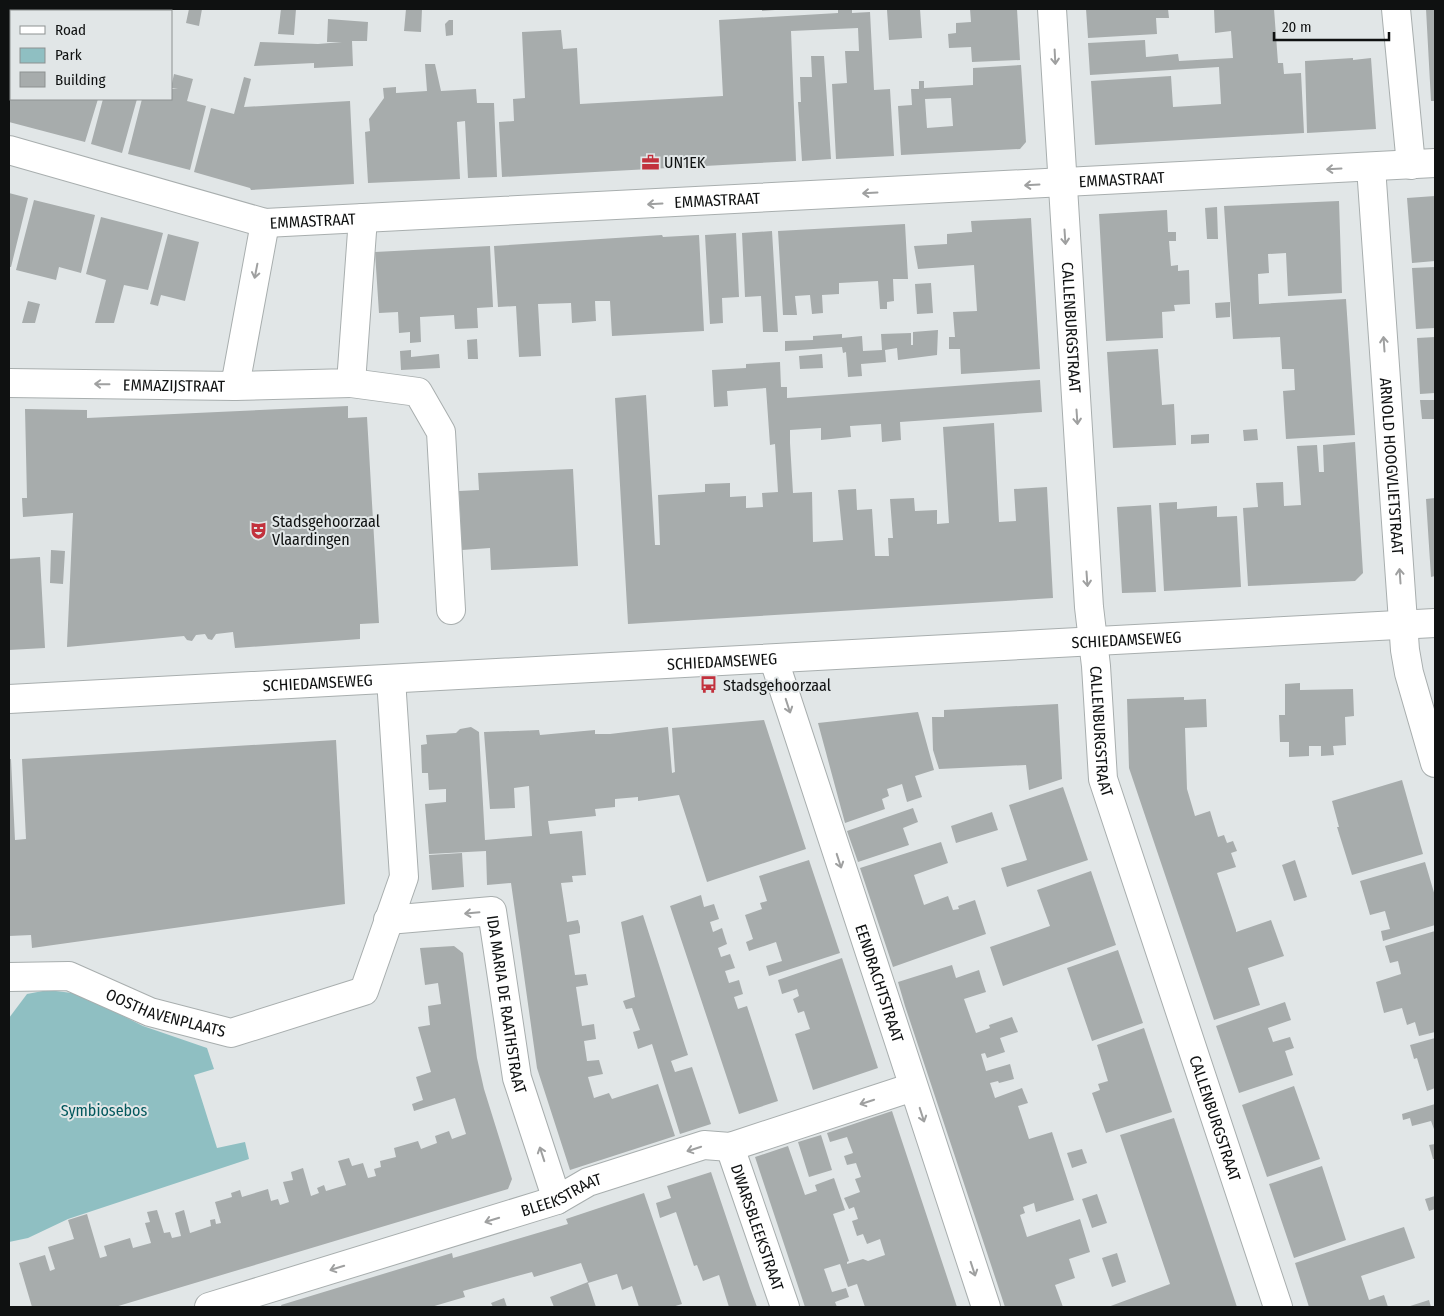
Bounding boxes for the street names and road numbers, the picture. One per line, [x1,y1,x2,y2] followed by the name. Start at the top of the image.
[1078,168,1166,191] street label: EMMASTRAAT
[674,189,761,212] street label: EMMASTRAAT
[269,209,357,233] street label: EMMASTRAAT
[1058,261,1085,394] street label: CALLENBURGSTRAAT
[123,376,226,396] street label: EMMAZIJSTRAAT
[1376,377,1407,556] street label: ARNOLD HOOGVLIETSTRAAT
[1071,628,1182,652] street label: SCHIEDAMSEWEG
[667,649,778,674] street label: SCHIEDAMSEWEG
[1086,665,1117,800] street label: CALLENBURGSTRAAT
[262,671,373,695] street label: SCHIEDAMSEWEG
[483,914,531,1097] street label: IDA MARIA DE RAATHSTRAAT
[851,922,908,1045] street label: EENDRACHTSTRAAT
[103,985,228,1041] street label: OOSTHAVENPLAATS
[1185,1053,1245,1184] street label: CALLENBURGSTRAAT
[727,1162,788,1294] street label: DWARSBLEEKSTRAAT
[519,1169,604,1221] street label: BLEEKSTRAAT

